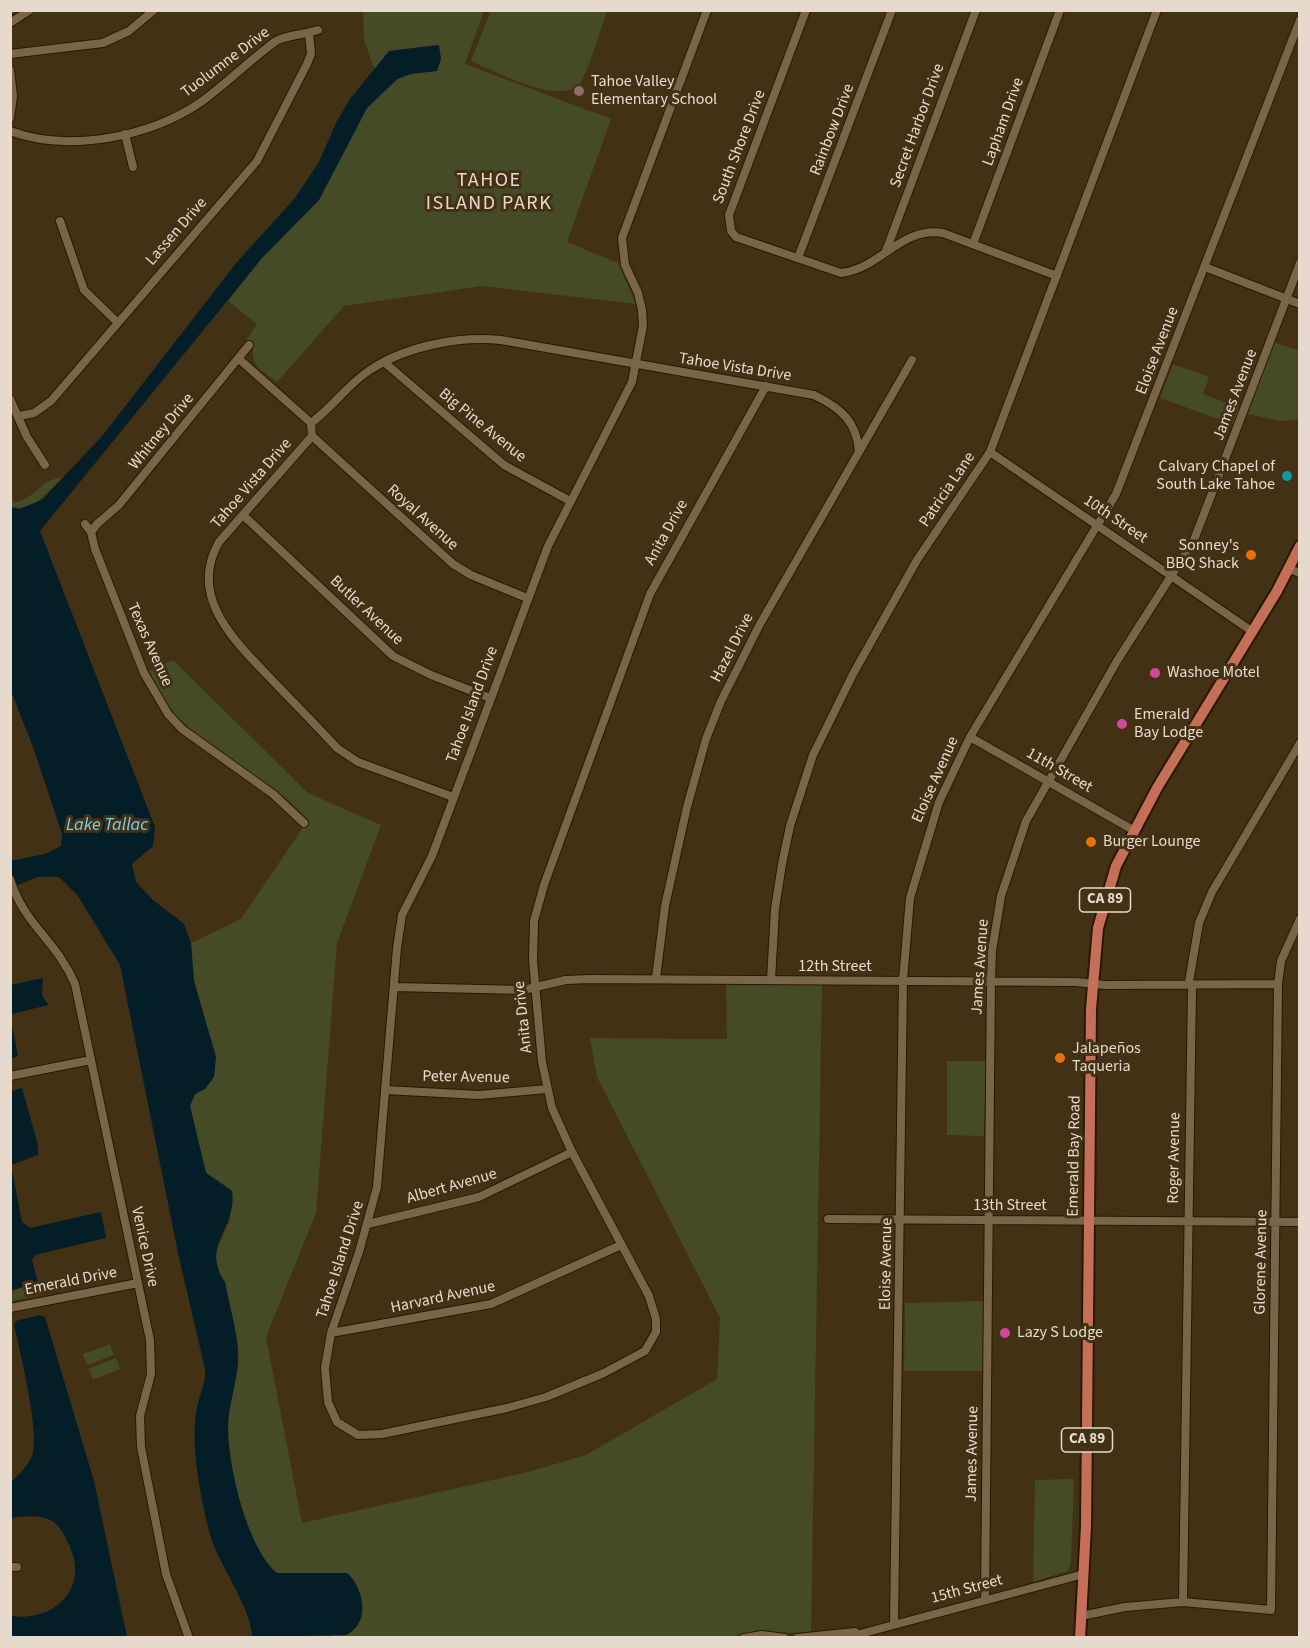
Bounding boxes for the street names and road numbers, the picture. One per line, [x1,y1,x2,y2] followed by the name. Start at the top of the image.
[178,23,274,103] street label: Tuolumne Drive
[887,61,949,191] street label: Secret Harbor Drive
[979,75,1029,169] street label: Lapham Drive
[807,81,859,179] street label: Rainbow Drive
[709,87,771,207] street label: South Shore Drive
[142,194,212,270] street label: Lassen Drive
[1133,304,1183,398] street label: Eloise Avenue
[1210,347,1262,443] street label: James Avenue
[677,350,793,386] street label: Tahoe Vista Drive
[434,385,530,467] street label: Big Pine Avenue
[125,390,199,474] street label: Whitney Drive
[208,435,296,533] street label: Tahoe Vista Drive
[916,449,980,531] street label: Patricia Lane
[382,481,462,555] street label: Royal Avenue
[1079,492,1151,548] street label: 10th Street
[641,497,693,569] street label: Anita Drive
[325,572,407,650] street label: Butler Avenue
[122,600,176,690] street label: Texas Avenue
[707,610,759,686] street label: Hazel Drive
[443,644,503,766] street label: Tahoe Island Drive
[908,734,964,826] street label: Eloise Avenue
[1022,744,1096,798] street label: 11th Street
[1080,888,1130,912] road number: CA 89
[968,918,994,1016] street label: James Avenue
[798,957,872,977] street label: 12th Street
[511,980,537,1054] street label: Anita Drive
[422,1068,510,1088] street label: Peter Avenue
[1064,1095,1086,1217] street label: Emerald Bay Road
[1165,1112,1185,1204] street label: Roger Avenue
[405,1165,499,1209] street label: Albert Avenue
[973,1196,1047,1216] street label: 13th Street
[313,1199,369,1321] street label: Tahoe Island Drive
[126,1205,162,1289] street label: Venice Drive
[1251,1209,1273,1315] street label: Glorene Avenue
[877,1218,897,1310] street label: Eloise Avenue
[23,1264,119,1300] street label: Emerald Drive
[389,1278,497,1318] street label: Harvard Avenue
[963,1406,983,1502] street label: James Avenue
[1062,1428,1112,1452] road number: CA 89
[929,1571,1005,1609] street label: 15th Street

